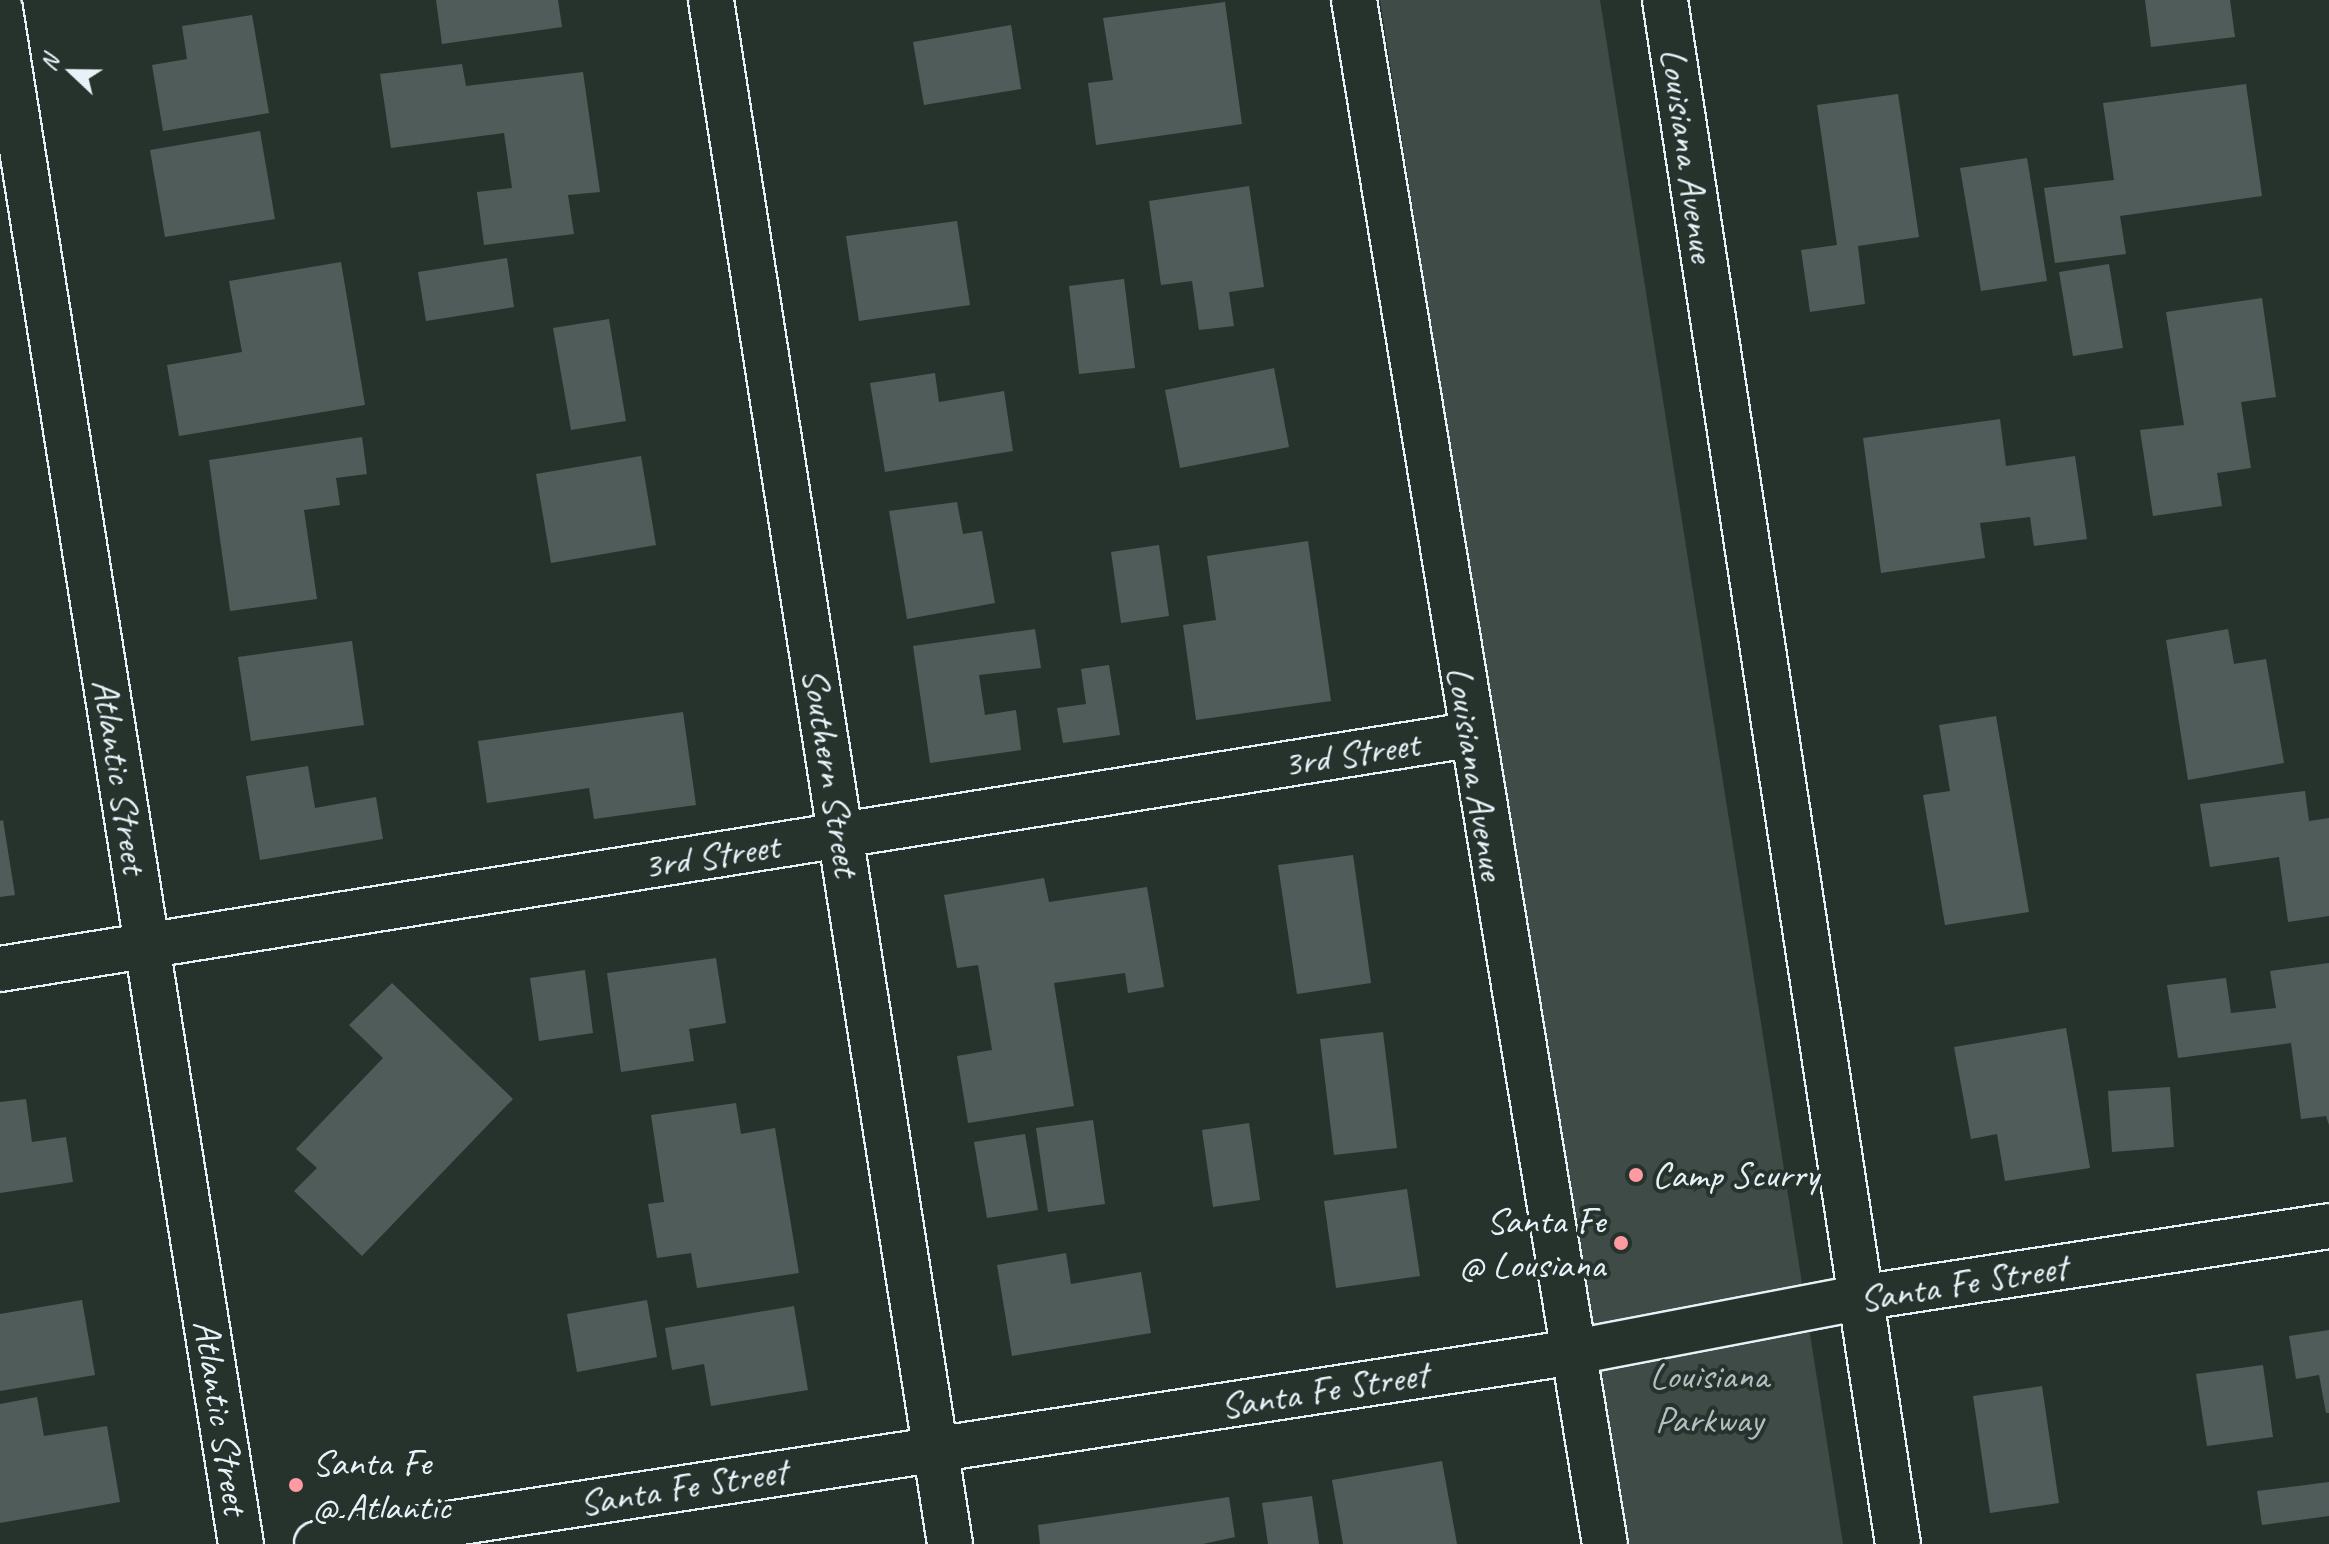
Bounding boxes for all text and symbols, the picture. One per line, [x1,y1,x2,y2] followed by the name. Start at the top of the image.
[32,32,112,112] north arrow
[1650,45,1726,265] street label: Louisiana Avenue
[34,51,65,75] text: N
[1437,663,1515,883] street label: Louisiana Avenue
[792,664,870,880] street label: Southern Street
[82,675,158,877] street label: Atlantic Street
[1279,721,1423,787] street label: 3rd Street
[639,823,783,889] street label: 3rd Street
[1652,1152,1817,1198] place label: Camp Scurry
[1627,1166,1645,1184] marker: Camp Scurry
[1459,1198,1605,1288] place label: Santa Fe @ Lousiana
[1612,1234,1630,1252] marker: Santa Fe @ Lousiana
[1856,1244,2070,1322] street label: Santa Fe Street
[183,1316,259,1518] street label: Atlantic Street
[1217,1351,1431,1429] street label: Santa Fe Street
[1650,1353,1768,1442] park label: Louisiana Parkway
[312,1440,450,1530] place label: Santa Fe @ Atlantic
[576,1448,790,1526] street label: Santa Fe Street
[287,1476,305,1494] marker: Santa Fe @ Atlantic

